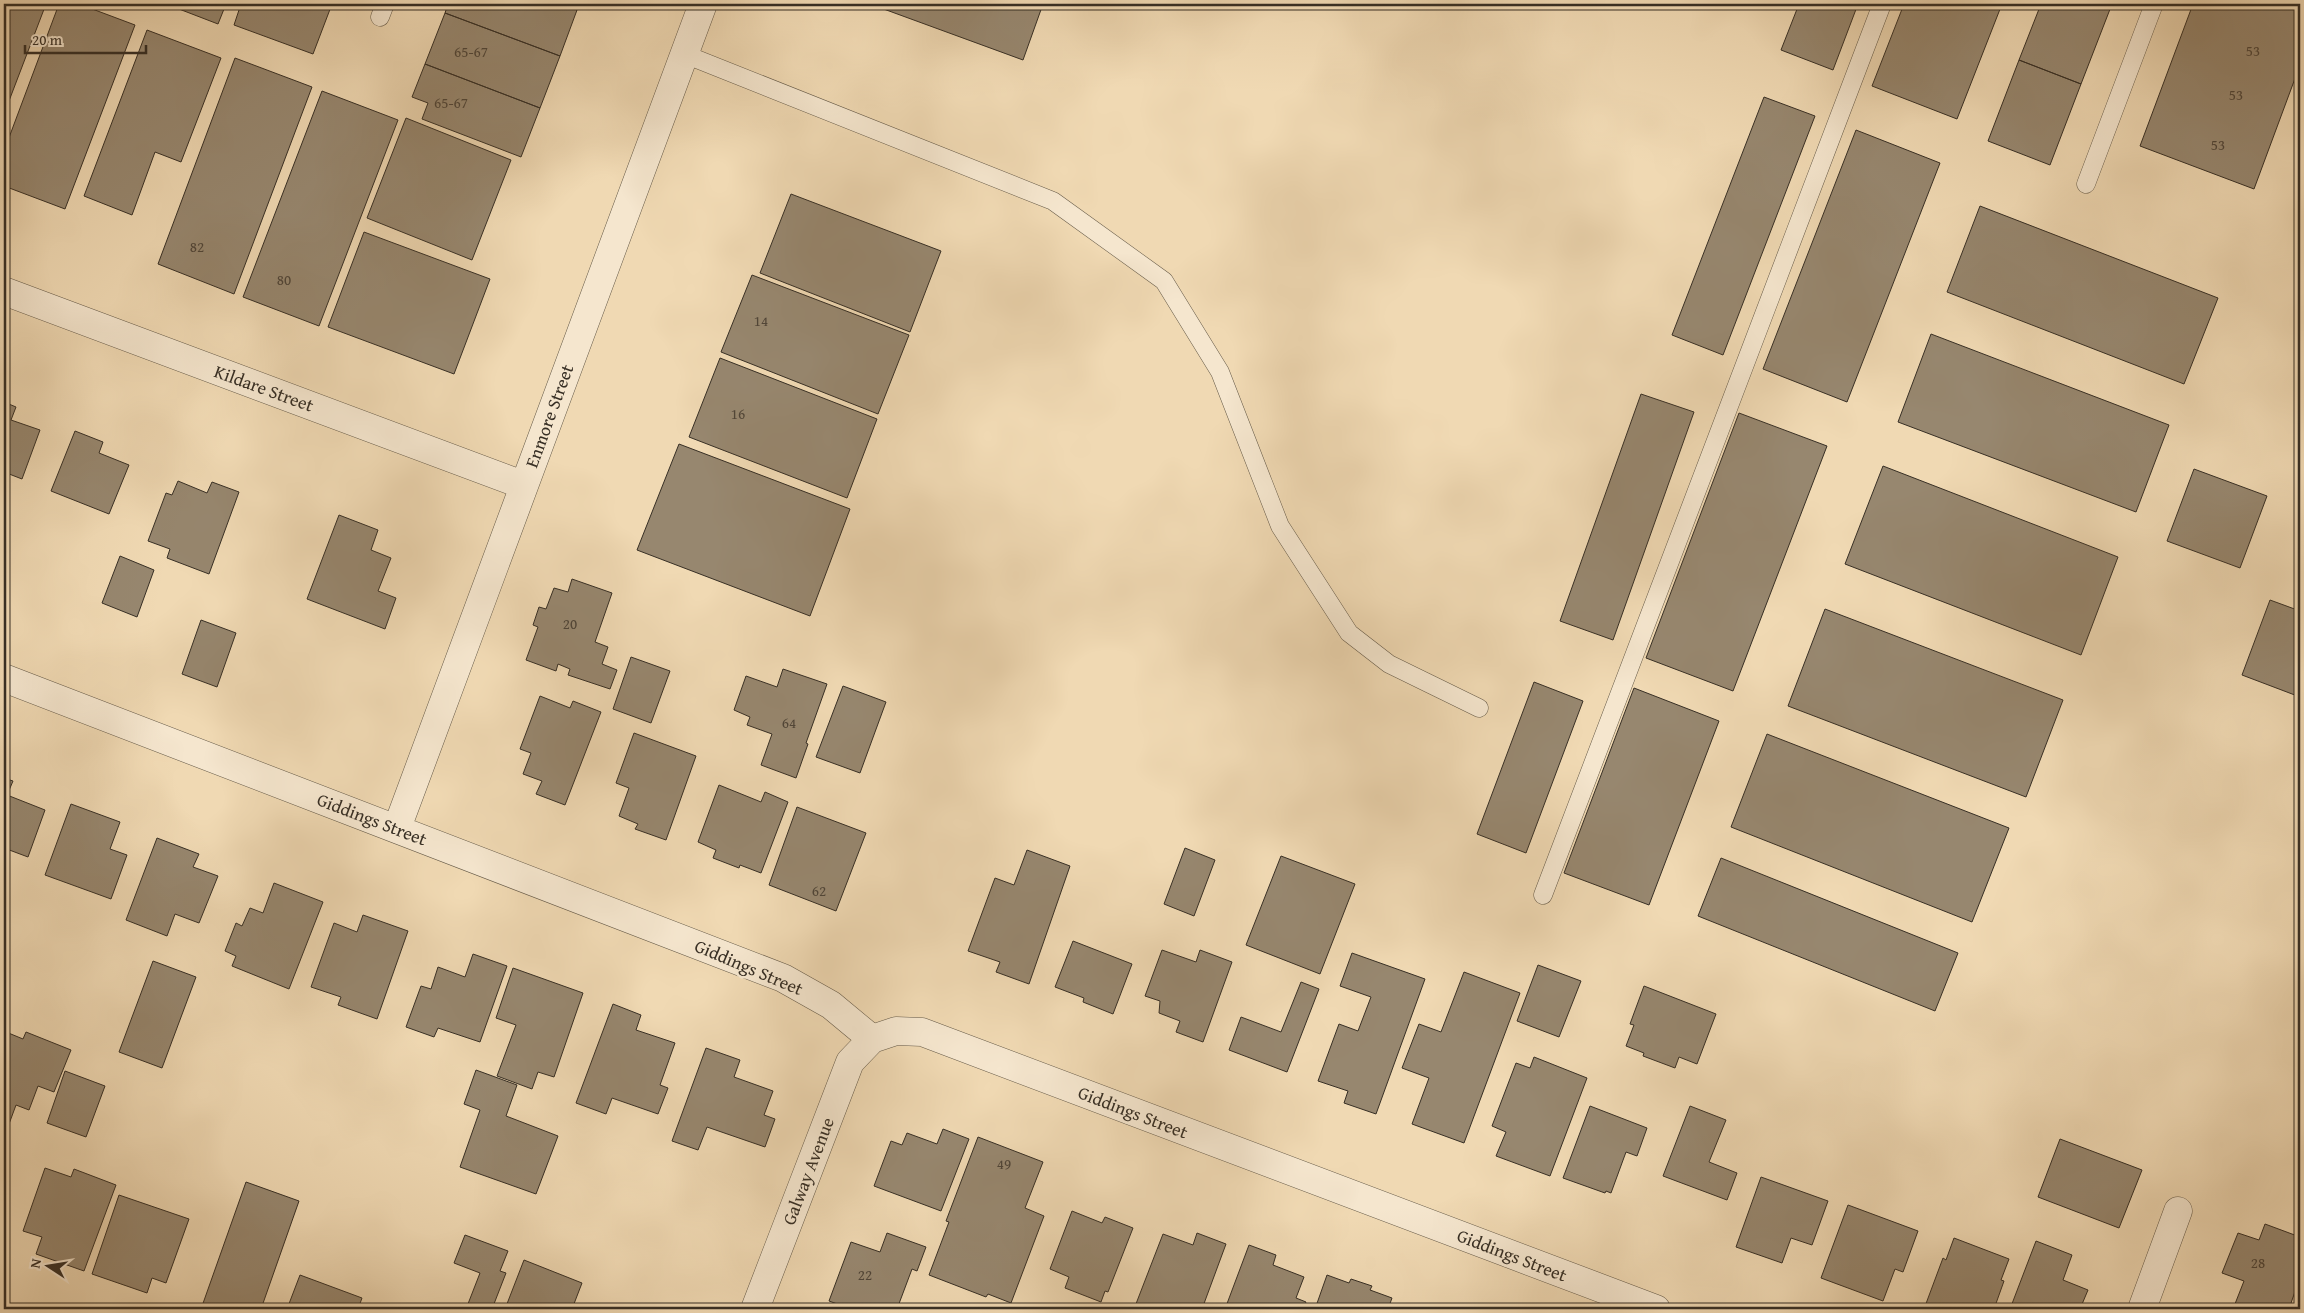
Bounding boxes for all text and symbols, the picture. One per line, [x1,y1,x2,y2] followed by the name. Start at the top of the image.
[25,22,146,54] scale bar
[32,29,63,50] text: 20 m
[2246,40,2260,61] house number: 53
[454,41,488,62] house number: 65-67
[2229,84,2243,105] house number: 53
[434,92,468,113] house number: 65-67
[2211,134,2225,155] house number: 53
[190,236,204,257] house number: 82
[277,269,291,290] house number: 80
[754,310,768,331] house number: 14
[211,358,318,419] street label: Kildare Street
[518,360,580,471] street label: Enmore Street
[731,403,745,424] house number: 16
[563,613,577,634] house number: 20
[782,712,796,733] house number: 64
[313,786,431,853] street label: Giddings Street
[812,880,826,901] house number: 62
[691,932,808,1002] street label: Giddings Street
[1074,1079,1192,1146] street label: Giddings Street
[775,1113,841,1229] street label: Galway Avenue
[997,1153,1011,1174] house number: 49
[1453,1222,1571,1289] street label: Giddings Street
[22,1240,72,1290] north arrow
[2251,1252,2265,1273] house number: 28
[25,1256,46,1270] text: N
[858,1264,872,1285] house number: 22

